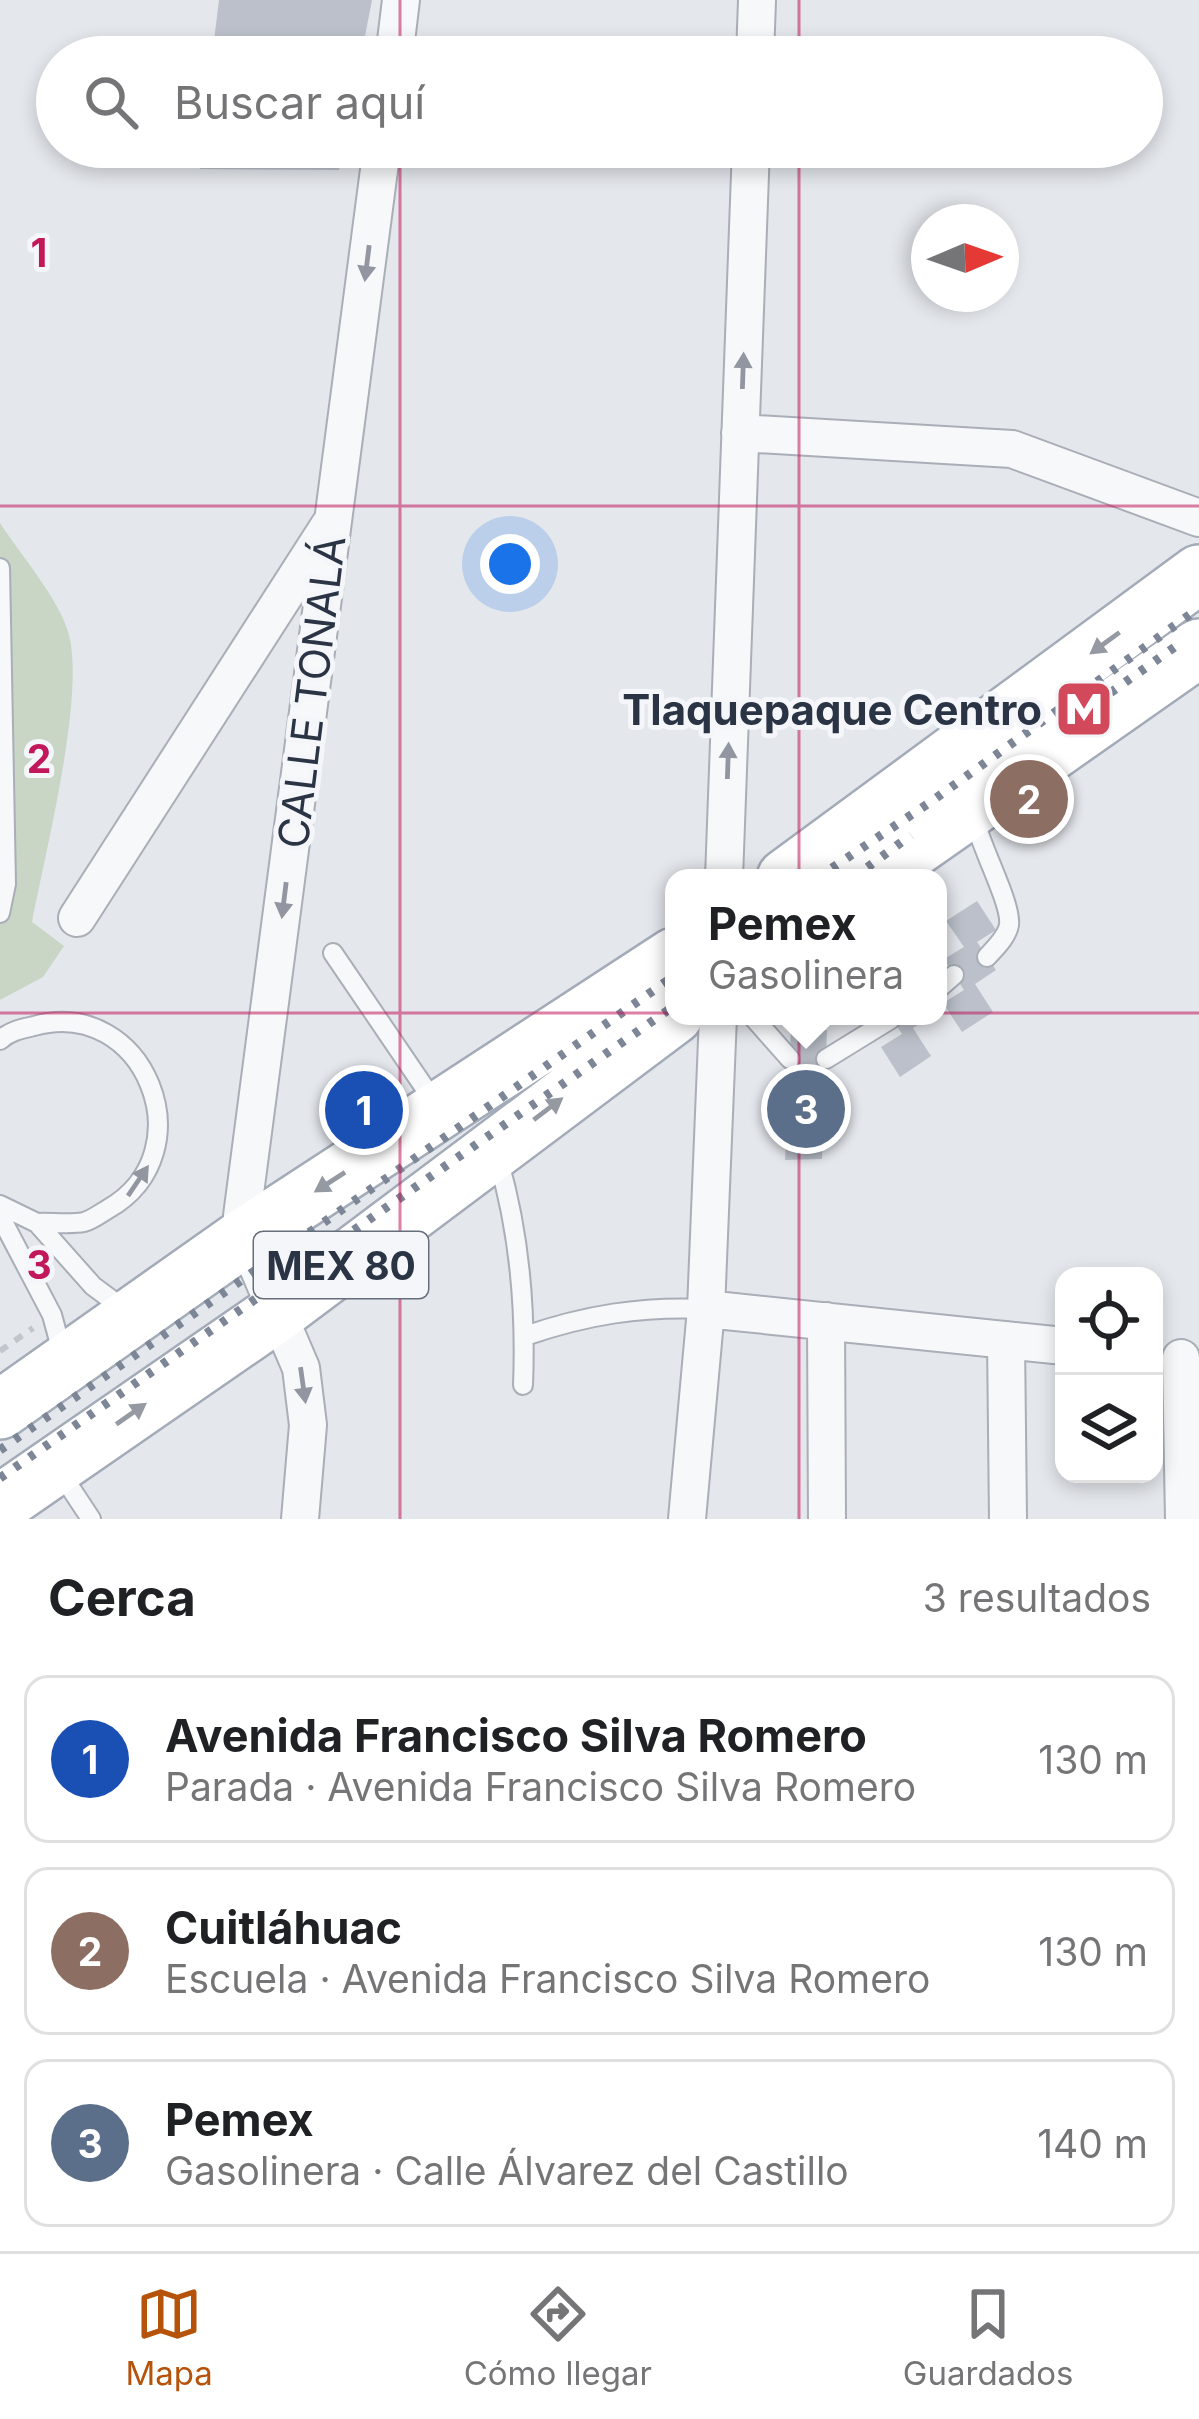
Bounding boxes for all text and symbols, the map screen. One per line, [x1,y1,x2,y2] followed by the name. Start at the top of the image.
[36,36,1163,168] search box
[78,69,144,135] icon: search
[174,75,425,130] text: Buscar aquí
[911,204,1019,312] north arrow
[31,229,47,276] text: 1
[357,245,376,282] one-way arrow
[734,351,753,389] one-way arrow
[267,533,355,851] street label: CALLE TONALÁ
[480,534,540,594] your location
[1089,631,1121,655] one-way arrow
[1053,678,1115,740] metro station icon: Tlaquepaque Centro
[622,684,1042,735] place label: Tlaquepaque Centro
[27,735,51,782] text: 2
[719,741,738,779] one-way arrow
[990,754,1068,844] pin: 2
[665,869,947,1025] popup
[274,881,293,919] one-way arrow
[708,896,857,951] text: Pemex
[708,951,904,998] text: Gasolinera
[767,1064,845,1154] pin: 3
[325,1065,403,1155] pin: 1
[532,1098,563,1122] one-way arrow
[126,1165,149,1197] one-way arrow
[314,1170,346,1192] one-way arrow
[254,1232,428,1298] road number: MEX 80
[26,1241,52,1288] text: 3
[1055,1267,1163,1483] map controls
[1055,1267,1163,1375] button: locate
[294,1367,313,1404] one-way arrow
[1055,1375,1163,1483] button: layers
[115,1403,147,1426] one-way arrow
[48,1567,196,1628] text: Cerca
[923,1574,1151,1621] text: 3 resultados
[165,1708,867,1763] text: Avenida Francisco Silva Romero
[82,1736,98,1783] text: 1
[1038,1736,1148,1783] text: 130 m
[165,1763,916,1810] text: Parada · Avenida Francisco Silva Romero
[165,1900,402,1955] text: Cuitláhuac
[78,1928,102,1975] text: 2
[1038,1928,1148,1975] text: 130 m
[165,1955,930,2002] text: Escuela · Avenida Francisco Silva Romero
[165,2092,314,2147] text: Pemex
[77,2120,103,2167] text: 3
[1037,2120,1148,2167] text: 140 m
[165,2147,849,2194] text: Gasolinera · Calle Álvarez del Castillo
[125,2281,213,2393] tab: Mapa
[464,2281,652,2393] tab: Cómo llegar
[903,2281,1074,2393] tab: Guardados

